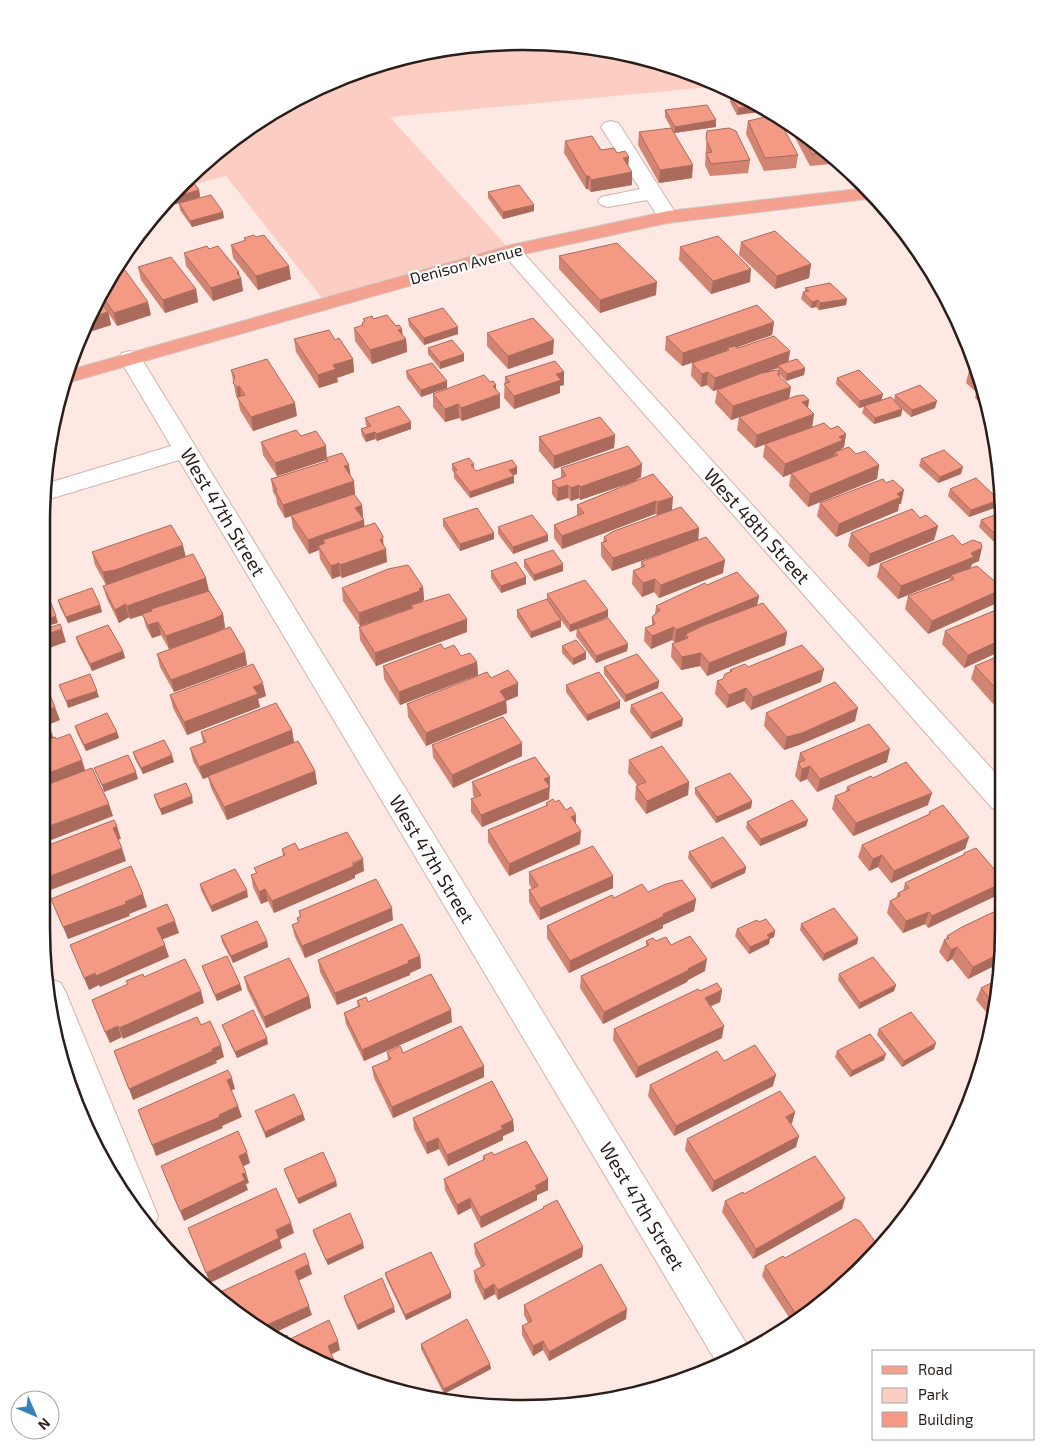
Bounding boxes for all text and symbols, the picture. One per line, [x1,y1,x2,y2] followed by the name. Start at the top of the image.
[407,239,524,288] street label: Denison Avenue
[176,443,271,580] street label: West 47th Street
[699,463,815,588] street label: West 48th Street
[385,790,480,927] street label: West 47th Street
[595,1137,690,1274] street label: West 47th Street
[872,1350,1035,1440] legend
[918,1360,953,1378] text: Road
[918,1385,949,1403] text: Park
[10,1390,60,1440] north arrow
[918,1410,974,1428] text: Building
[35,1415,54,1434] text: N

